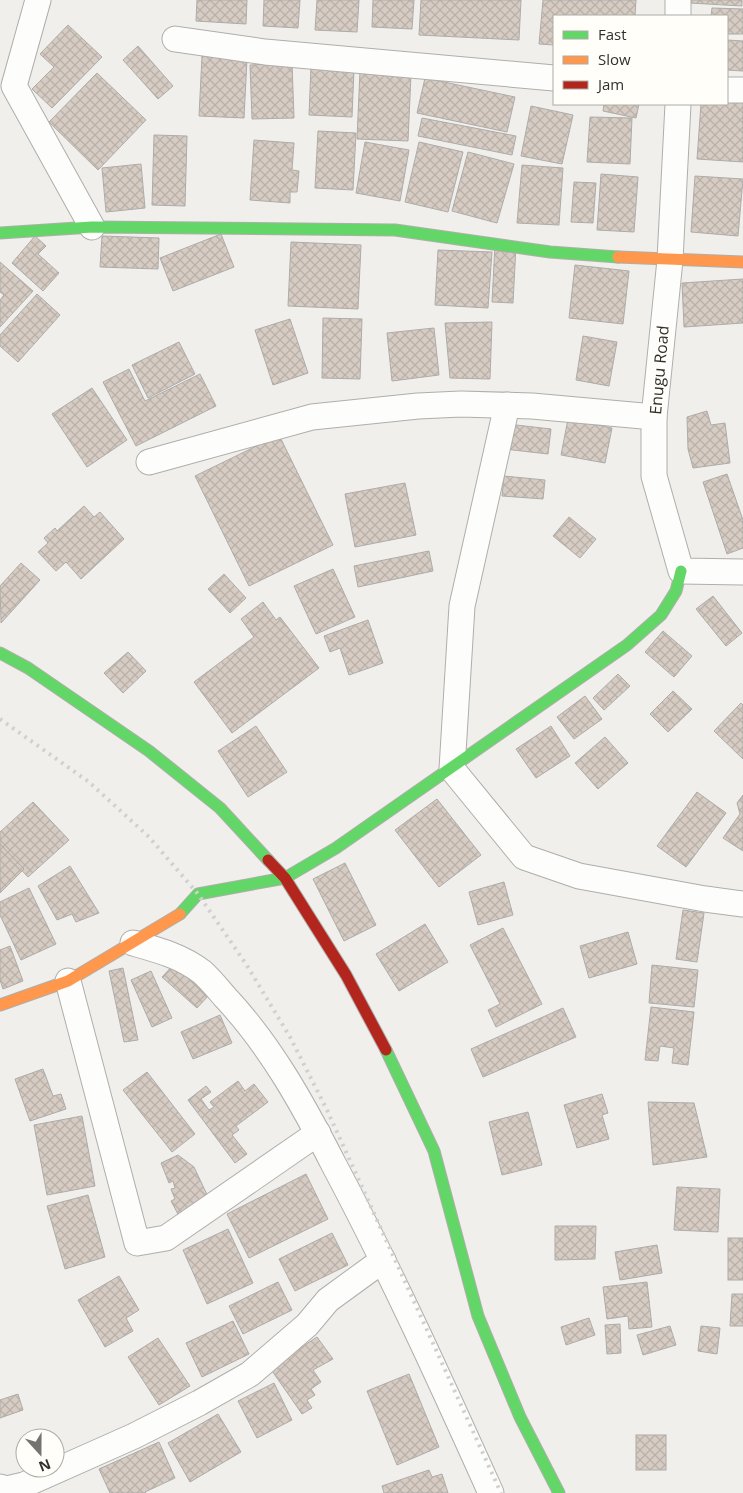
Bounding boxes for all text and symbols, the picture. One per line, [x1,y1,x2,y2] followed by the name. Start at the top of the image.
[553,15,728,105] legend
[598,24,627,44] text: Fast
[598,49,631,69] text: Slow
[596,74,624,94] text: Jam
[644,325,674,415] street label: Enugu Road
[15,1428,65,1478] north arrow
[36,1455,54,1477] text: N

